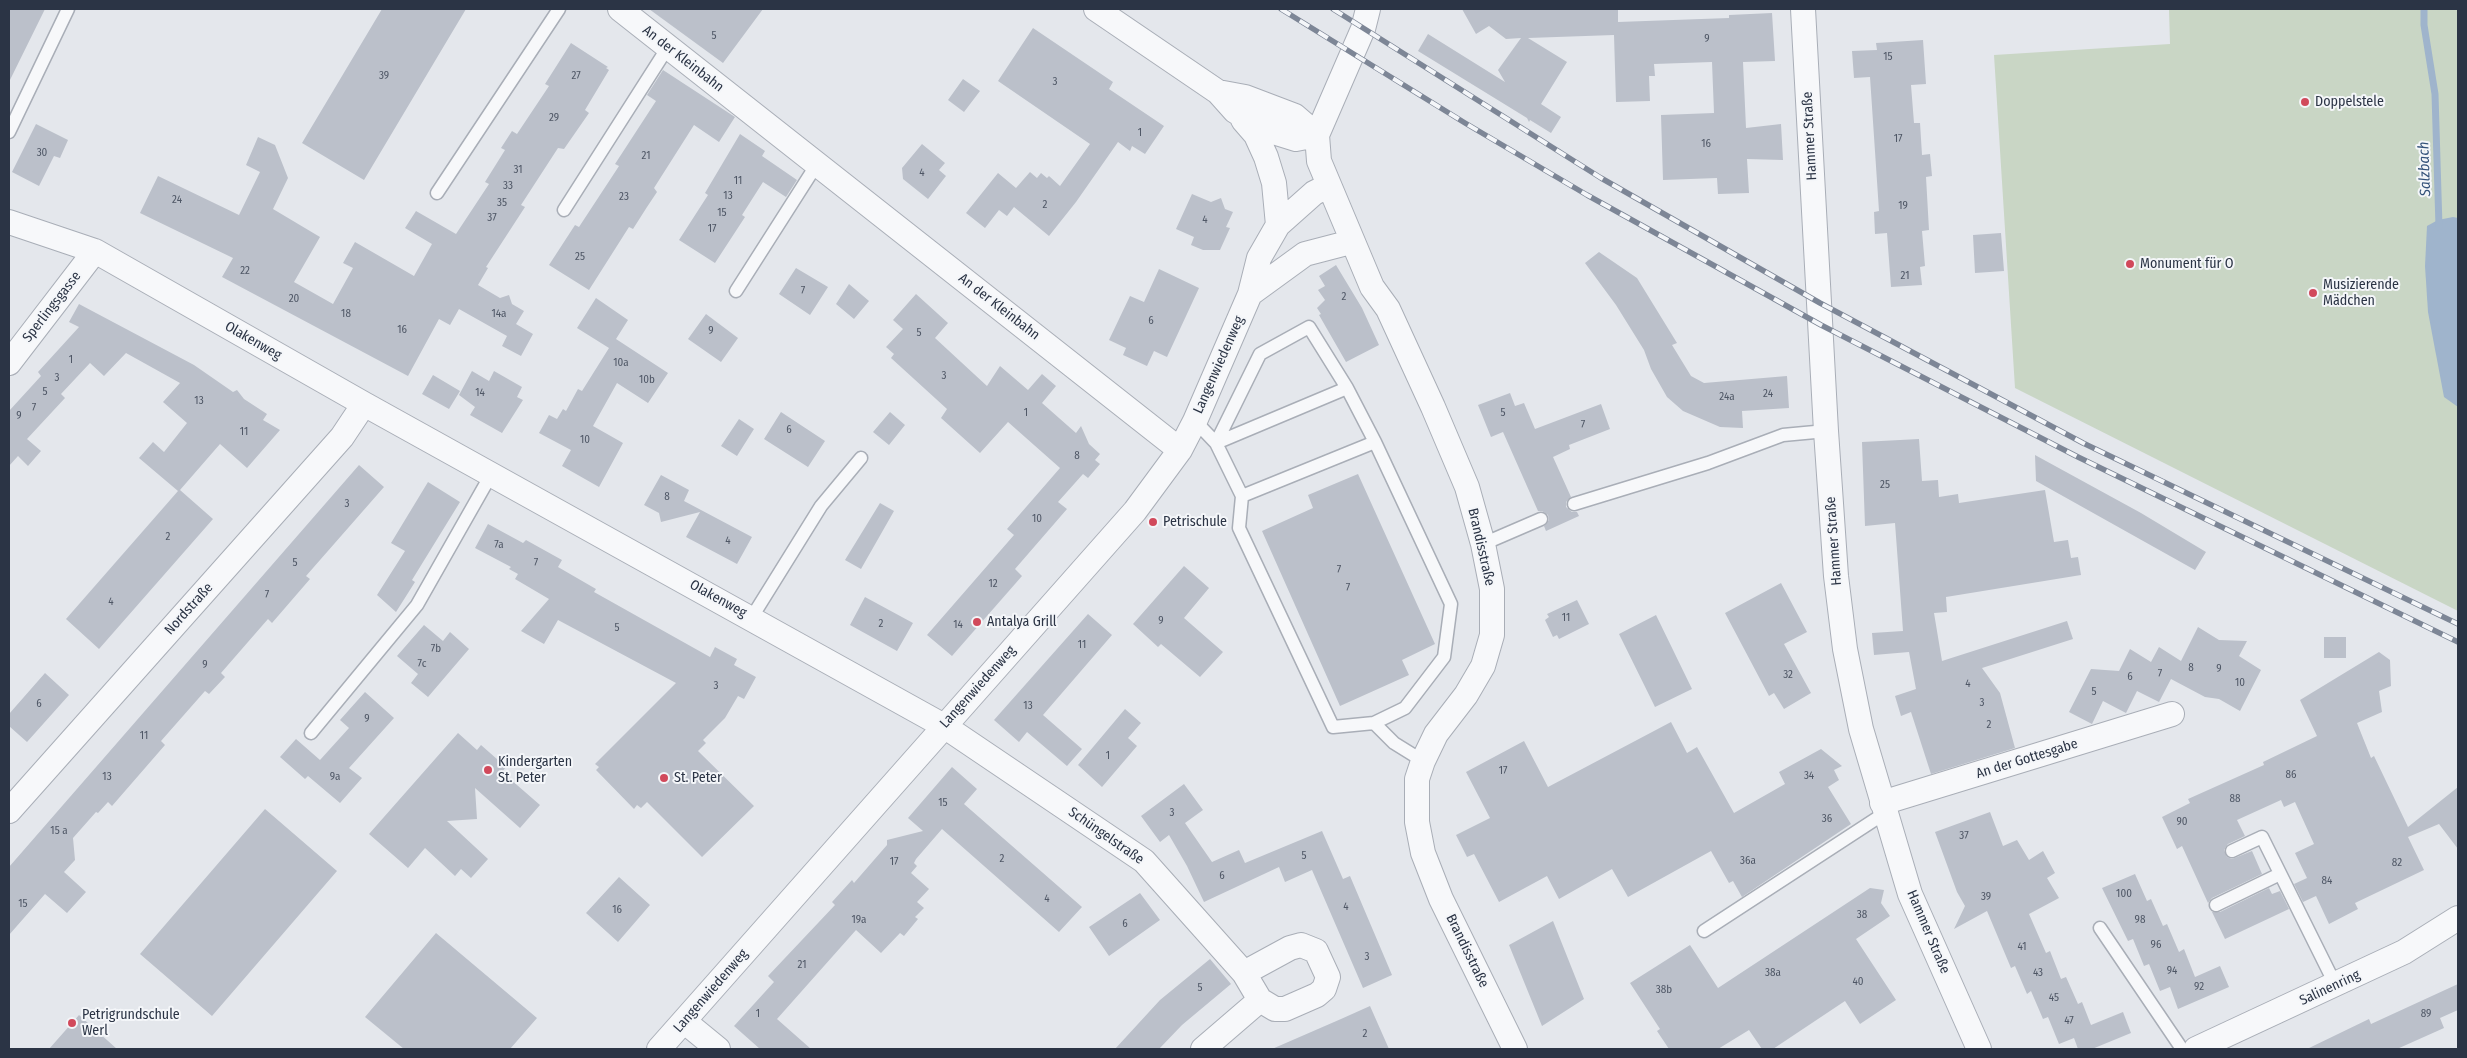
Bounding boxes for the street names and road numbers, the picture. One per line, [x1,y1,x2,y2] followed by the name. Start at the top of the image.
[639,22,727,96] street label: An der Kleinbahn
[1799,91,1821,181] street label: Hammer Straße
[19,268,85,346] street label: Sperlingsgasse
[955,270,1043,344] street label: An der Kleinbahn
[1190,314,1248,416] street label: Langenwiedenweg
[222,318,284,364] street label: Olakenweg
[1823,496,1845,586] street label: Hammer Straße
[1464,506,1498,588] street label: Brandisstraße
[687,576,749,622] street label: Olakenweg
[161,580,217,638] street label: Nordstraße
[937,642,1019,732] street label: Langenwiedenweg
[1974,736,2080,782] street label: An der Gottesgabe
[1065,804,1147,868] street label: Schüngelstraße
[1903,888,1953,976] street label: Hammer Straße
[1442,912,1492,990] street label: Brandisstraße
[670,946,752,1036] street label: Langenwiedenweg
[2297,967,2363,1009] street label: Salinenring

